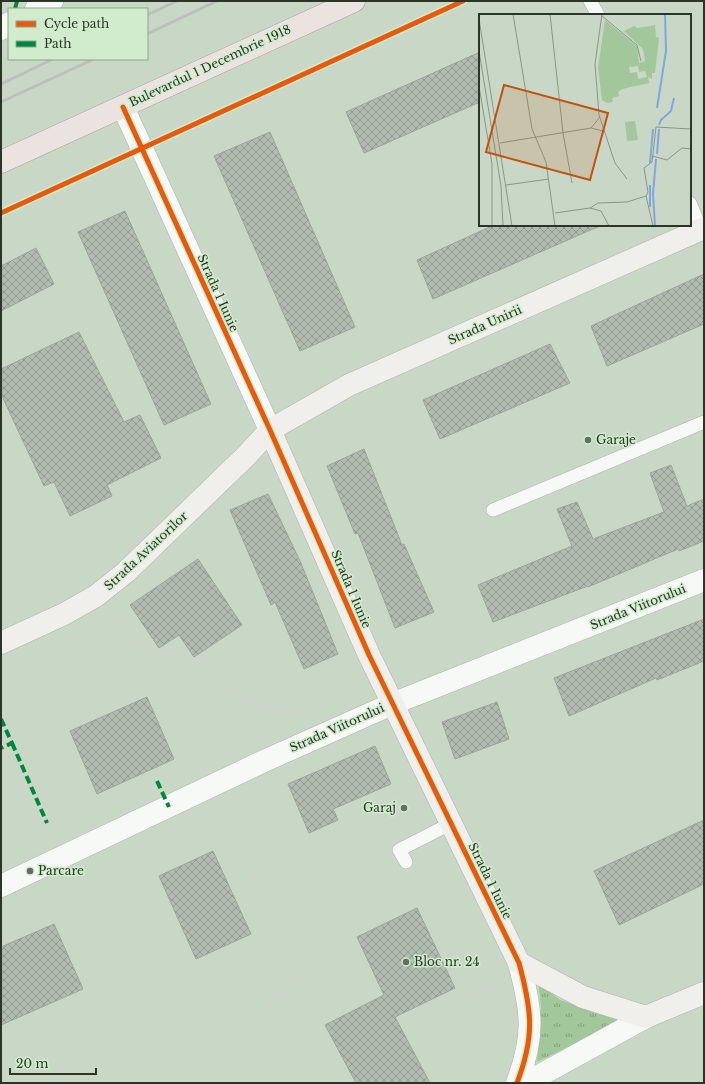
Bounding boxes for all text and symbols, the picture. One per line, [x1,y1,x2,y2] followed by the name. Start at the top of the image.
[8,8,148,60] legend
[479,14,691,226] inset map
[44,16,109,31] text: Cycle path
[126,21,293,110] street label: Bulevardul 1 Decembrie 1918
[44,36,72,51] text: Path
[195,252,242,334] street label: Strada 1 Iunie
[446,302,524,347] street label: Strada Unirii
[596,432,636,447] place label: Garaje
[583,435,593,445] marker: Garaje
[101,508,191,593] street label: Strada Aviatorilor
[328,547,375,630] street label: Strada 1 Iunie
[588,581,688,633] street label: Strada Viitorului
[287,700,386,755] street label: Strada Viitorului
[363,800,396,815] place label: Garaj
[399,803,409,813] marker: Garaj
[465,840,516,922] street label: Strada 1 Iunie
[38,863,84,878] place label: Parcare
[25,866,35,876] marker: Parcare
[414,954,479,969] place label: Bloc nr. 24
[401,957,411,967] marker: Bloc nr. 24
[10,1050,96,1076] scale bar
[16,1056,48,1071] text: 20 m

